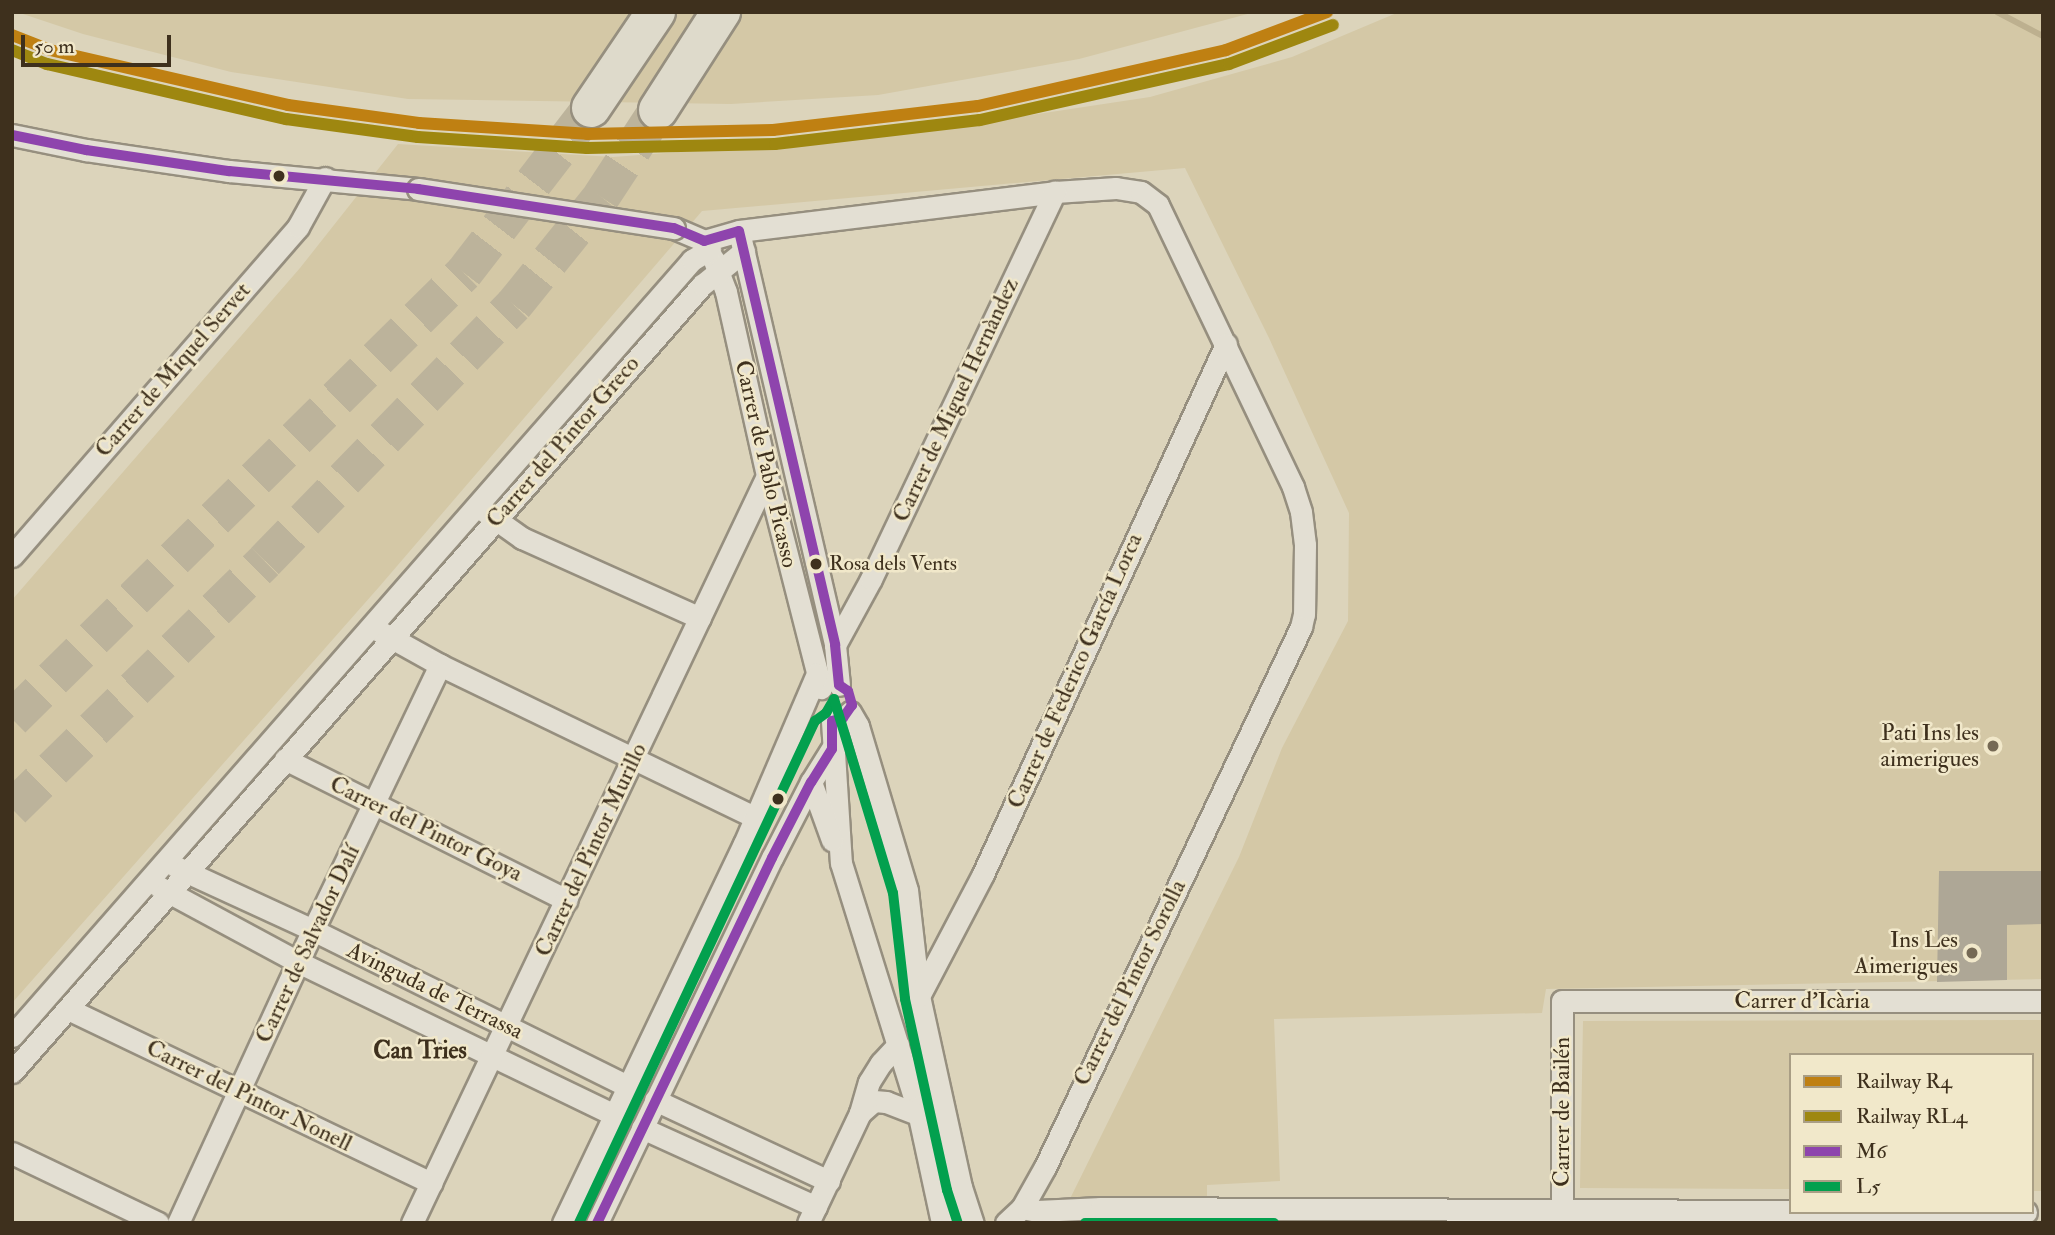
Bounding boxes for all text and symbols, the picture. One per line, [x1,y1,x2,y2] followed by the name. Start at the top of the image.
[24,21,175,65] scale bar
[34,33,75,60] text: 50 m
[272,169,286,183] unlabelled marker
[887,274,1025,526] street label: Carrer de Miguel Hernàndez
[90,277,256,463] street label: Carrer de Miquel Servet
[481,350,645,534] street label: Carrer del Pintor Greco
[729,358,803,570] street label: Carrer de Pablo Picasso
[1002,529,1148,813] street label: Carrer de Federico García Lorca
[829,551,957,577] place label: Rosa dels Vents
[809,557,823,571] marker: Rosa dels Vents
[1880,719,1979,773] place label: Pati Ins les aimerigues
[1985,738,2001,754] marker: Pati Ins les aimerigues
[529,739,653,961] street label: Carrer del Pintor Murillo
[325,770,527,888] street label: Carrer del Pintor Goya
[771,792,785,806] unlabelled marker
[250,841,366,1047] street label: Carrer de Salvador Dalí
[1068,876,1192,1090] street label: Carrer del Pintor Sorolla
[1854,926,1958,980] place label: Ins Les Aimerigues
[343,936,527,1046] street label: Avinguda de Terrassa
[1964,945,1980,961] marker: Ins Les Aimerigues
[1734,987,1870,1015] street label: Carrer d'Icària
[142,1034,356,1158] street label: Carrer del Pintor Nonell
[373,1037,467,1065] district label: Can Tries
[1548,1037,1576,1187] street label: Carrer de Bailén
[1789,1053,2034,1214] legend
[1856,1068,1952,1095] text: Railway R4
[1856,1103,1967,1130] text: Railway RL4
[1856,1138,1887,1165] text: M6
[1856,1173,1880,1200] text: L5

